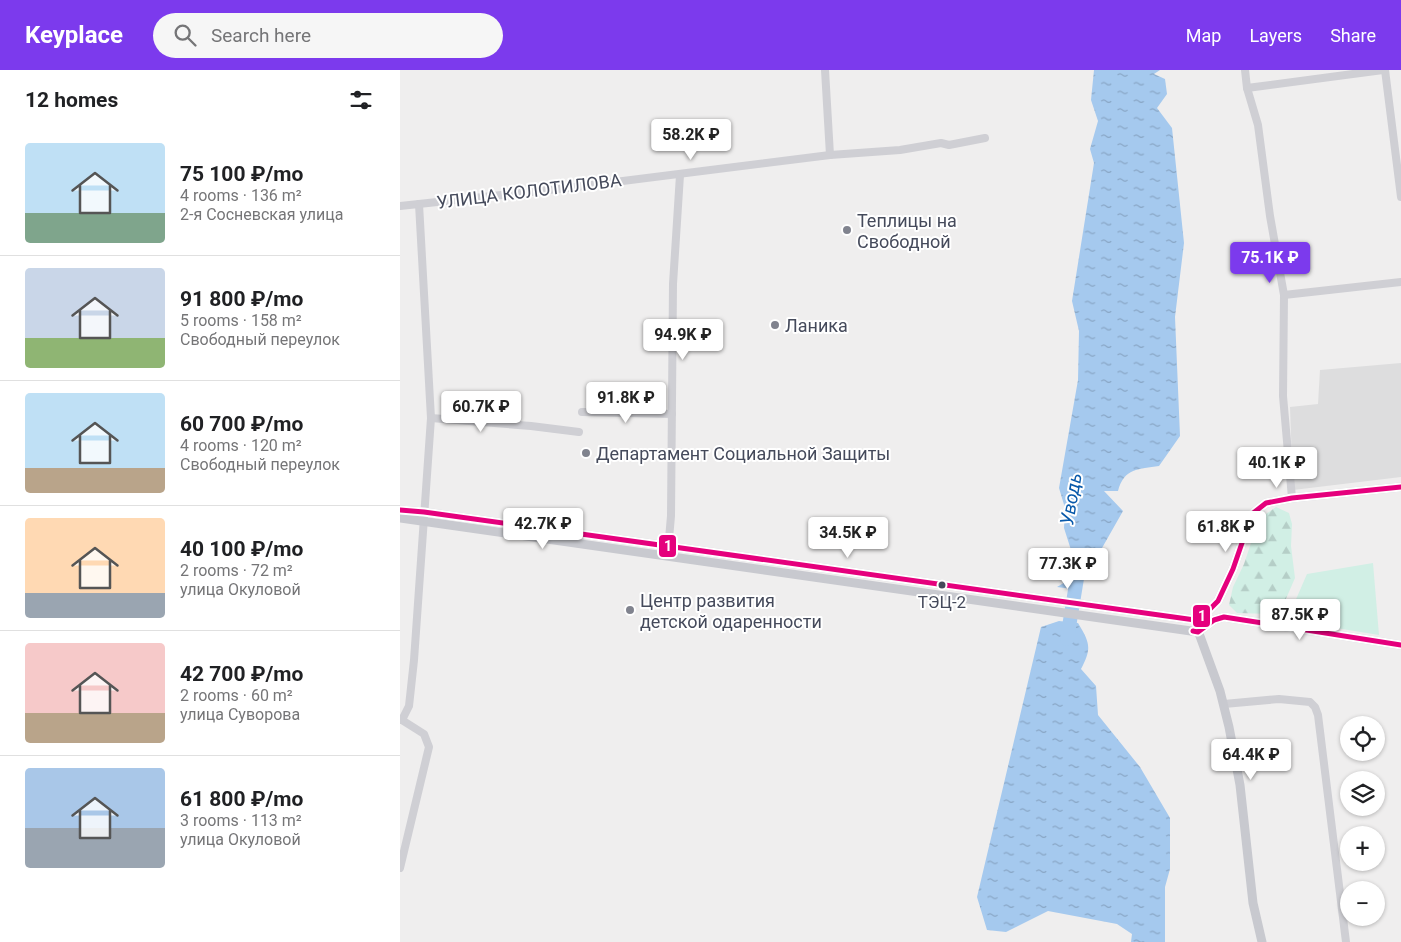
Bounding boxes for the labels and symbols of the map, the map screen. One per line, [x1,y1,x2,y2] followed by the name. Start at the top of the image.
[645,118,737,161] pin: 58.2K ₽
[435,169,623,213] street label: УЛИЦА КОЛОТИЛОВА
[857,210,957,252] place label: Теплицы на Свободной
[841,224,853,236] marker: Теплицы на Свободной
[1224,242,1316,284] pin: 75.1K ₽
[785,315,848,336] place label: Ланика
[637,318,729,361] pin: 94.9K ₽
[769,319,781,331] marker: Ланика
[580,382,672,424] pin: 91.8K ₽
[435,390,527,433] pin: 60.7K ₽
[596,443,890,464] place label: Департамент Социальной Защиты
[1231,446,1323,489] pin: 40.1K ₽
[580,447,592,459] marker: Департамент Социальной Защиты
[1055,471,1087,527] water label: Уводь
[497,508,589,550] pin: 42.7K ₽
[1180,510,1272,553] pin: 61.8K ₽
[802,516,894,559] pin: 34.5K ₽
[658,534,677,558] line badge: 1
[664,538,672,554] text: 1
[1022,548,1114,590] pin: 77.3K ₽
[937,580,947,590] marker: ТЭЦ-2
[640,590,822,632] place label: Центр развития детской одаренности
[918,592,966,612] place label: ТЭЦ-2
[1254,598,1346,641] pin: 87.5K ₽
[624,604,636,616] marker: Центр развития детской одаренности
[1192,604,1211,628] line badge: 1
[1198,608,1206,624] text: 1
[1205,738,1297,781] pin: 64.4K ₽

